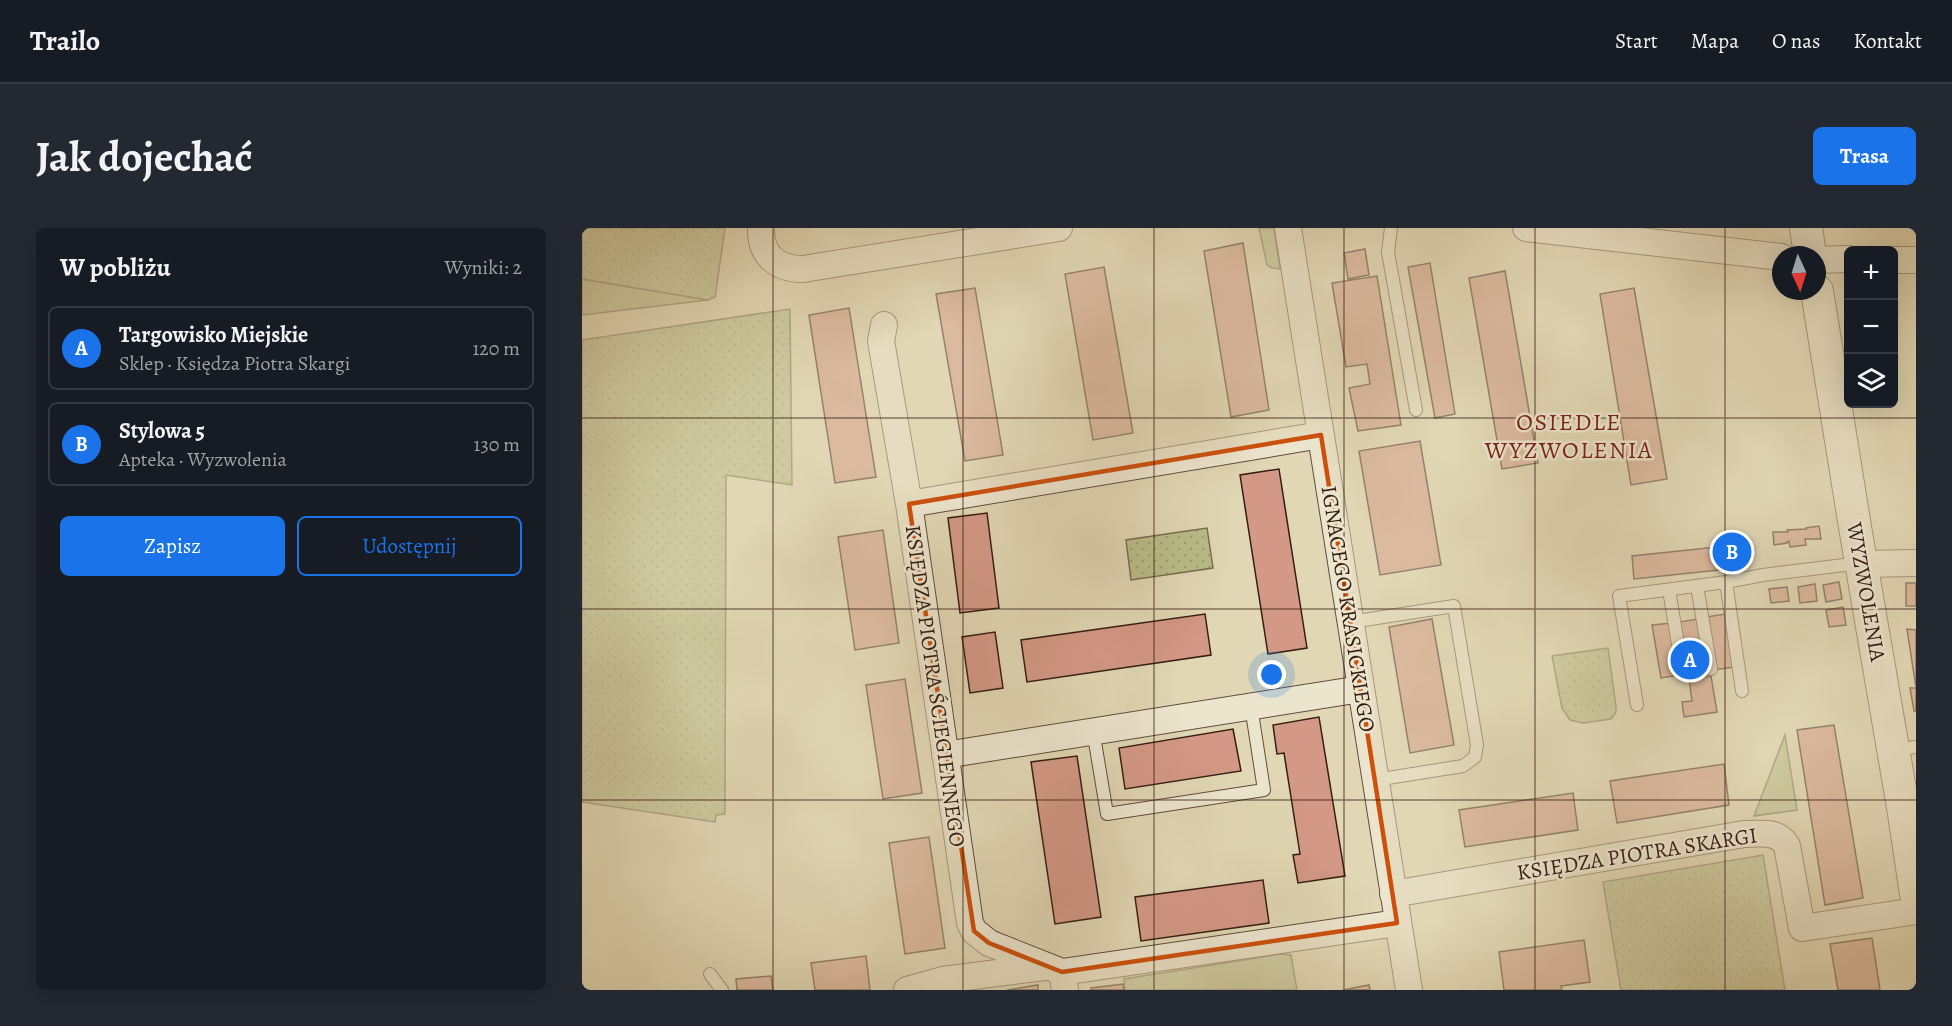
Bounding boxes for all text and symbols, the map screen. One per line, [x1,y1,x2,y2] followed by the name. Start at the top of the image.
[30,22,100,60] text: Trailo
[1615,27,1658,55] text: Start
[1691,27,1739,55] text: Mapa
[1772,27,1820,55] text: O nas
[1853,27,1922,55] text: Kontakt
[1813,127,1916,185] button: Trasa
[36,128,253,185] text: Jak dojechać
[1772,246,1826,300] north arrow
[1844,246,1898,408] map controls
[1844,246,1898,300] button: +
[60,250,171,285] text: W pobliżu
[445,254,522,281] text: Wyniki: 2
[1844,300,1898,354] button: −
[119,320,308,350] text: Targowisko Miejskie
[75,335,88,362] text: A
[472,335,520,362] text: 120 m
[119,350,350,377] text: Sklep · Księdza Piotra Skargi
[1844,354,1898,408] button: layers
[1484,406,1653,466] district label: OSIEDLE WYZWOLENIA
[119,416,205,446] text: Stylowa 5
[75,431,88,458] text: B
[474,431,520,458] text: 130 m
[119,446,287,473] text: Apteka · Wyzwolenia
[1314,484,1382,734] street label: IGNACEGO KRASICKIEGO
[60,516,285,576] button: Zapisz
[297,516,522,576] button: Udostępnij
[1839,519,1893,665] street label: WYZWOLENIA
[898,523,972,849] street label: KSIĘDZA PIOTRA ŚCIEGIENNEGO
[1712,530,1752,574] pin: B
[1670,638,1710,682] pin: A
[1257,660,1286,689] your location
[1515,820,1759,888] street label: KSIĘDZA PIOTRA SKARGI

